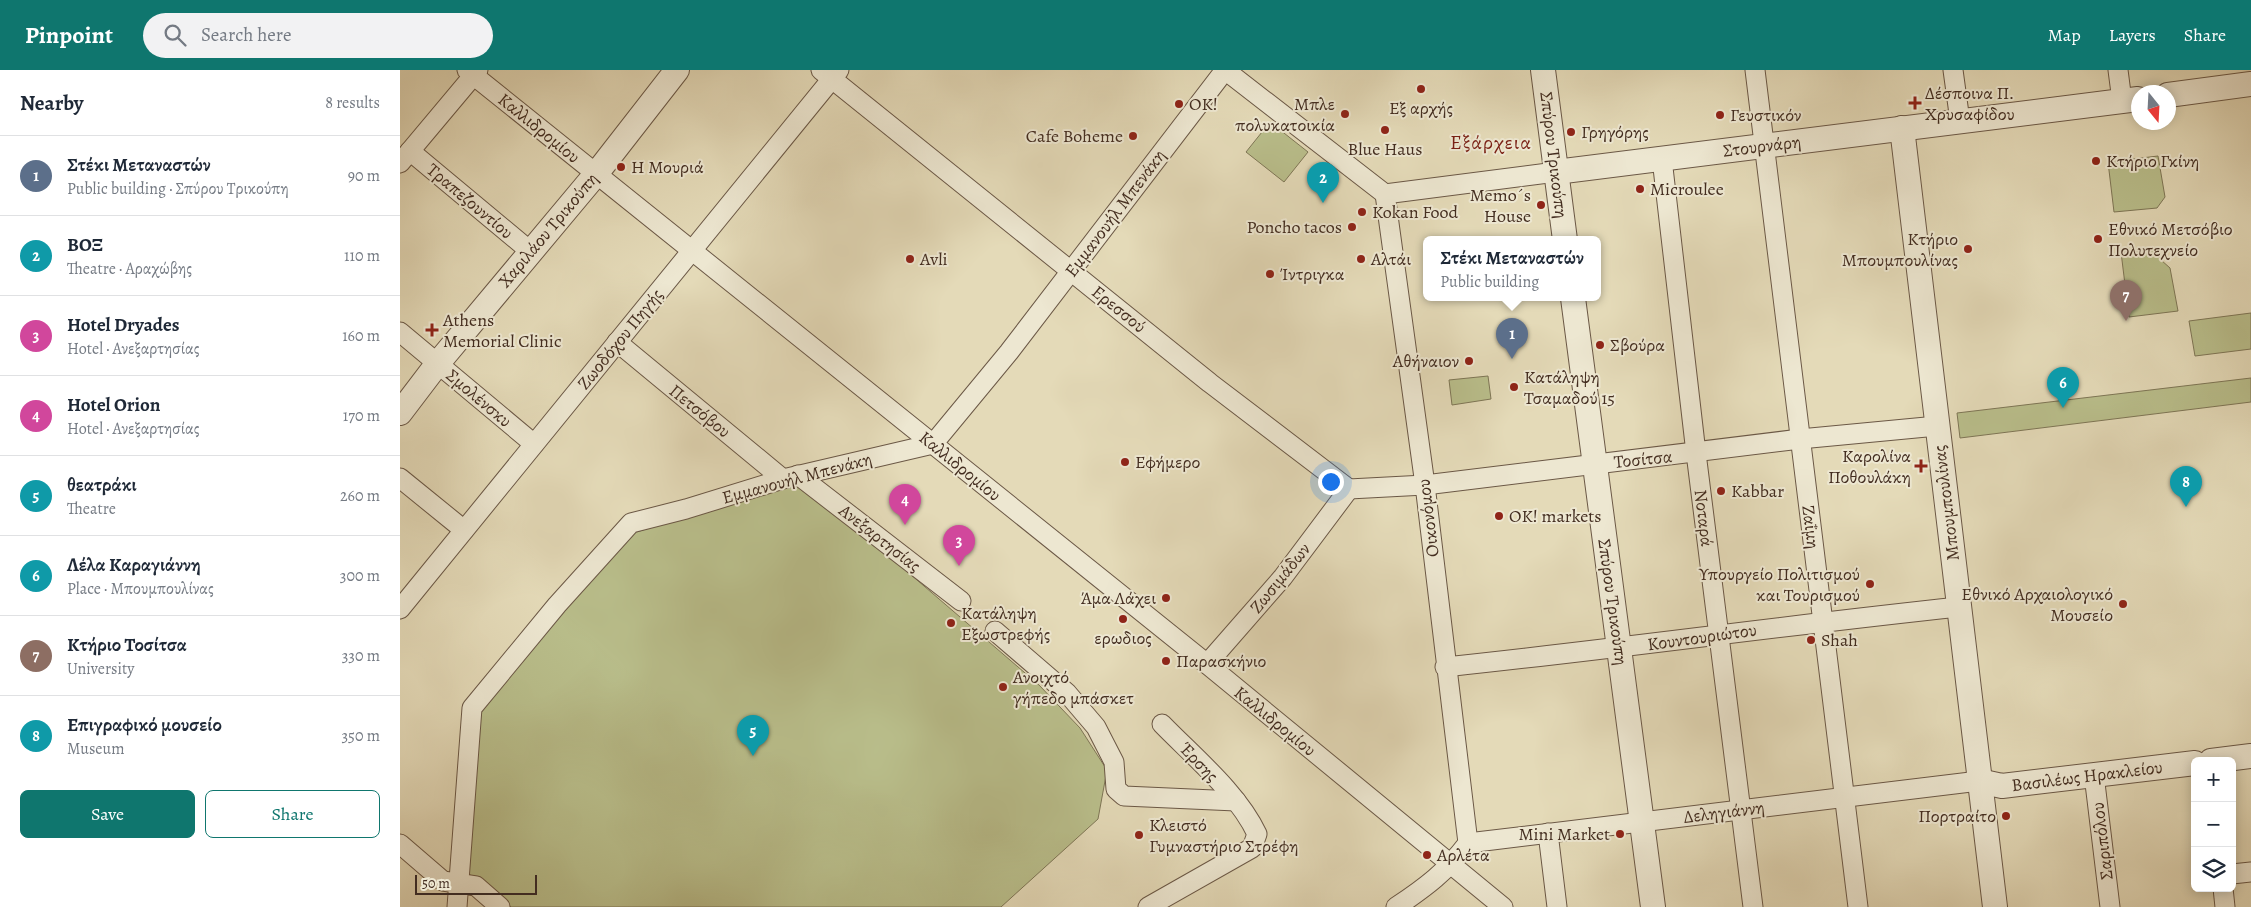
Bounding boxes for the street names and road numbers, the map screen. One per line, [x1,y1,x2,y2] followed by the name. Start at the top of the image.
[493,87,585,169] street label: Καλλιδρομίου
[1534,90,1574,220] street label: Σπύρου Τρικούπη
[1722,129,1802,163] street label: Στουρνάρη
[1059,144,1171,282] street label: Εμμανουήλ Μπενάκη
[422,158,518,244] street label: Τραπεζουντίου
[493,167,603,293] street label: Χαριλάου Τρικούπη
[1087,280,1151,338] street label: Ερεσσού
[572,283,668,395] street label: Ζωοδόχου Πηγής
[441,363,517,433] street label: Σμολένσκυ
[664,379,736,443] street label: Πετσόβου
[914,425,1006,507] street label: Καλλιδρομίου
[1613,444,1674,474] street label: Τοσίτσα
[1927,444,1965,562] street label: Μπουμπουλίνας
[719,446,875,510] street label: Εμμανουήλ Μπενάκη
[1411,478,1445,558] street label: Οικονόμου
[1689,488,1719,548] street label: Νοταρά
[833,498,926,578] street label: Ανεξαρτησίας
[1796,504,1826,550] street label: Ζαΐμη
[1592,537,1634,667] street label: Σπύρου Τρικούπη
[1244,538,1316,618] street label: Ζωσιμάδων
[1646,617,1758,657] street label: Κουντουριώτου
[1229,680,1321,762] street label: Καλλιδρομίου
[1174,737,1224,787] street label: Έρσης
[2010,755,2164,797] street label: Βασιλέως Ηρακλείου
[1682,795,1766,829] street label: Δεληγιάννη
[2085,801,2119,881] street label: Σαριπόλου

